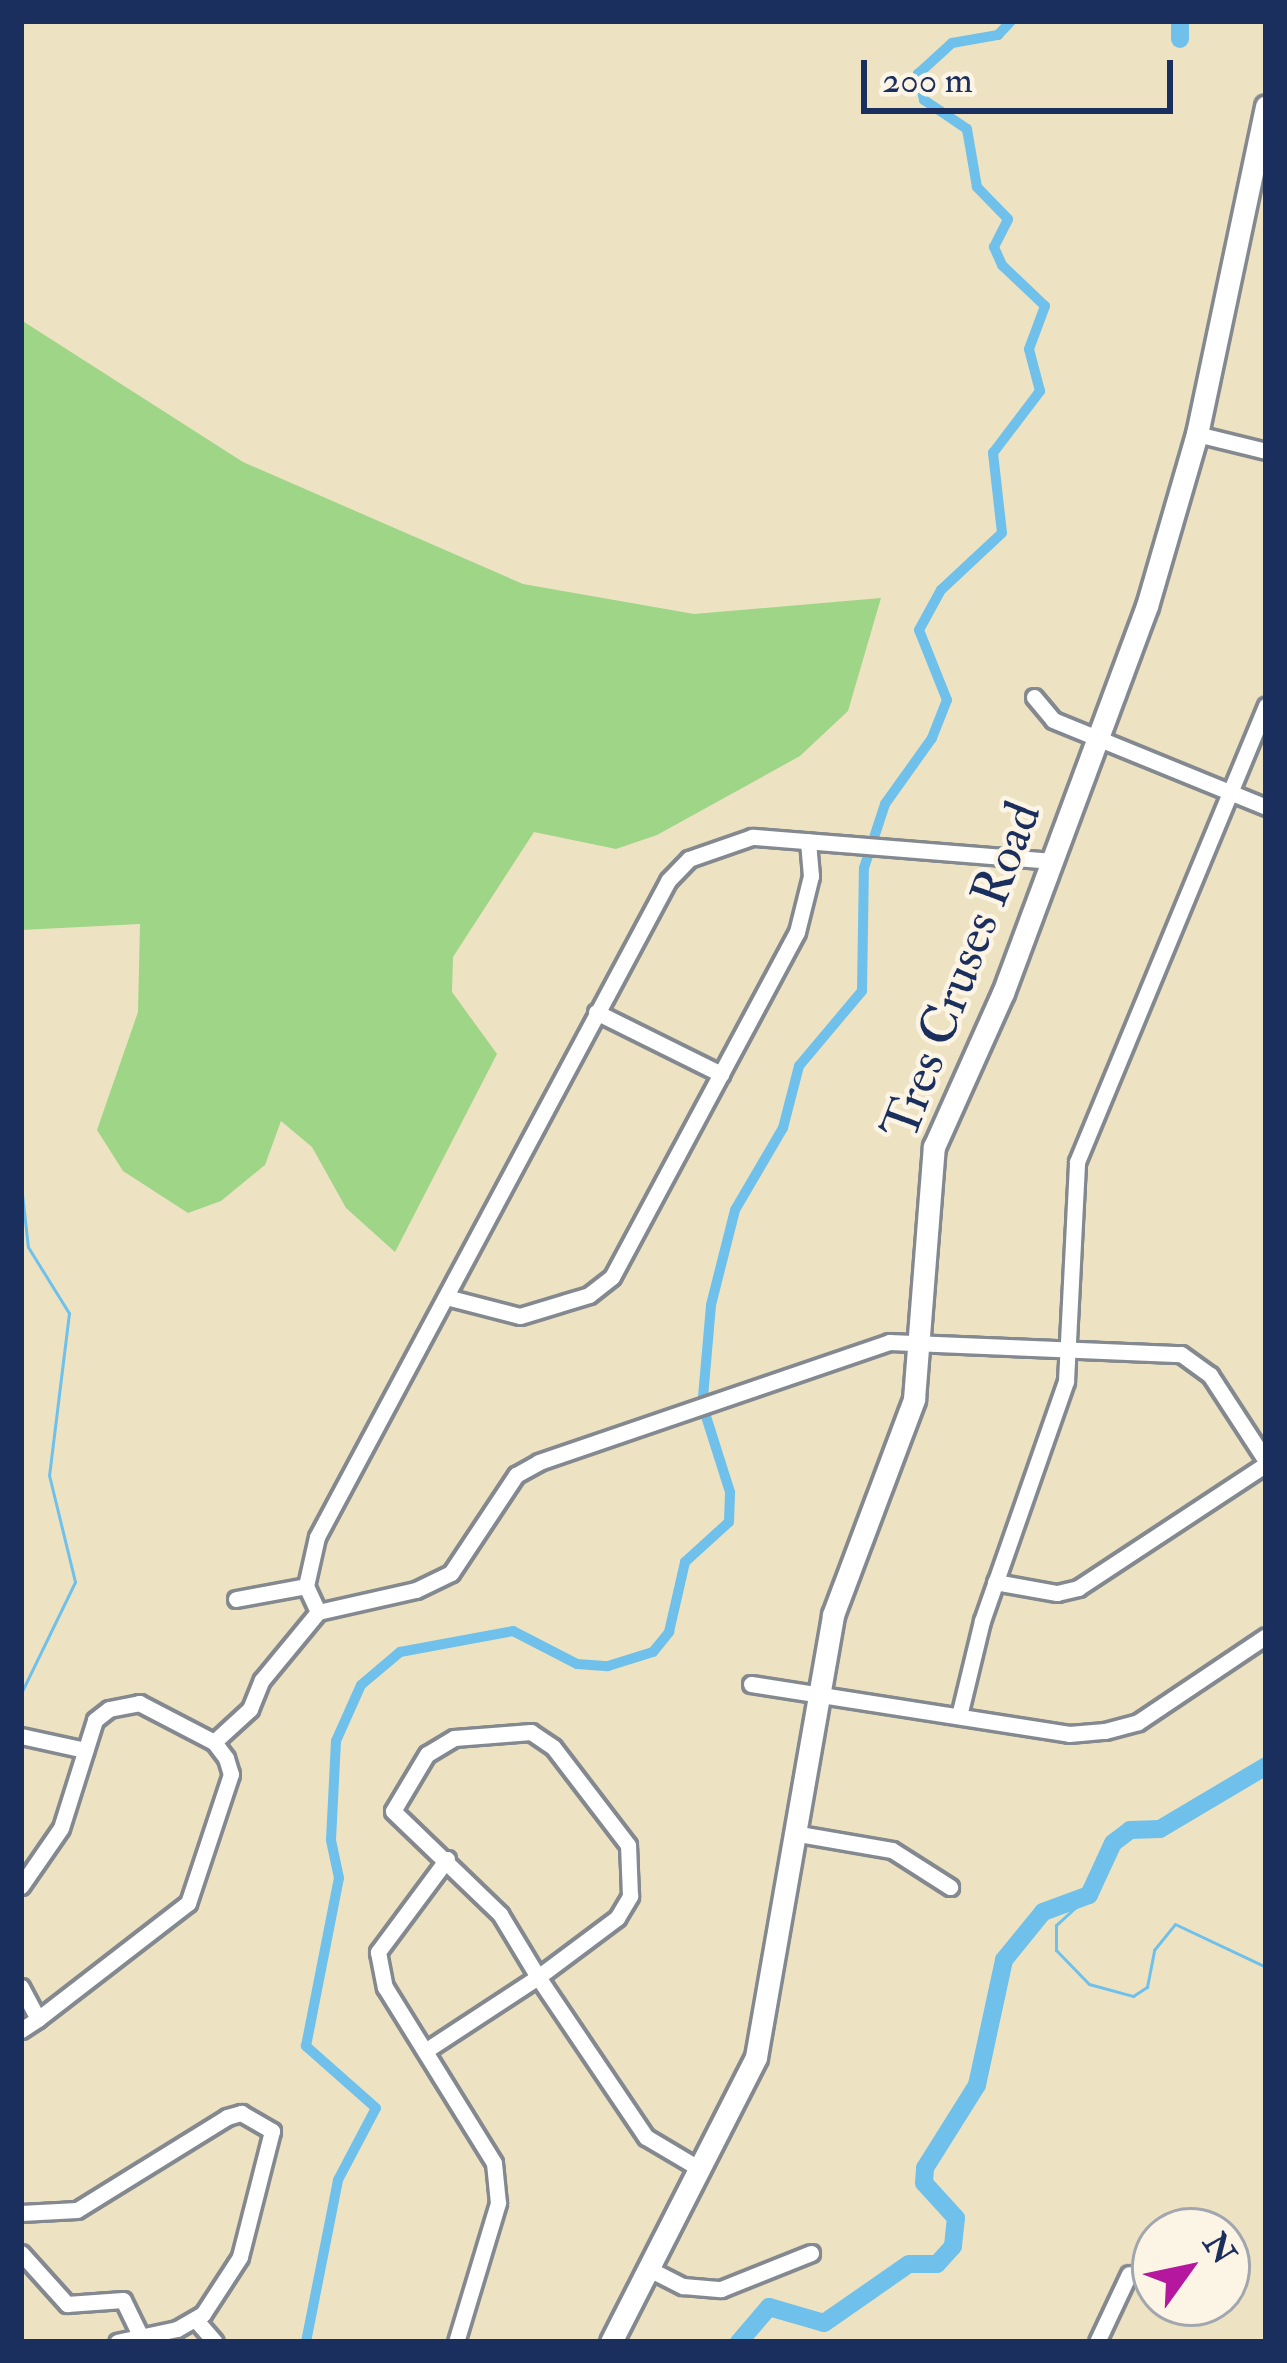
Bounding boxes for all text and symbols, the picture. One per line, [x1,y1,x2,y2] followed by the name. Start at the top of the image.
[867,36,1179,110] scale bar
[882,58,973,103] text: 200 m
[870,794,1054,1148] street label: Tres Cruses Road
[1131,2207,1251,2327] north arrow
[1194,2225,1244,2272] text: N

